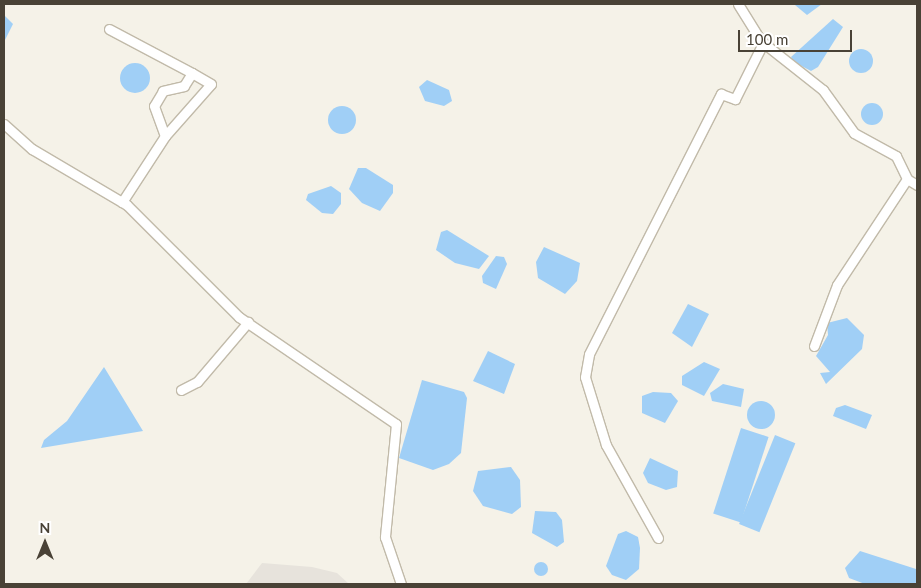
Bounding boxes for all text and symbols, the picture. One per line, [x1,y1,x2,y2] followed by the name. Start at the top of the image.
[741,20,855,52] scale bar
[746,30,788,48] text: 100 m
[20,518,70,568] north arrow
[40,519,50,536] text: N

